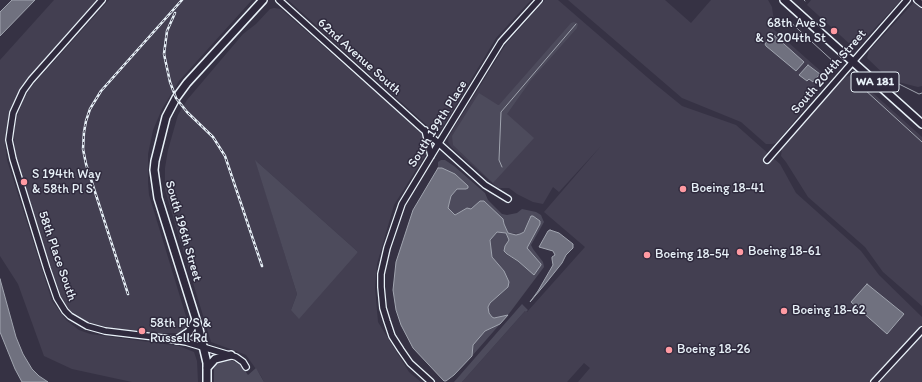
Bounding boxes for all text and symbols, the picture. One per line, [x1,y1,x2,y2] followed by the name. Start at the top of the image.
[314,15,404,99] street label: 62nd Avenue South
[755,16,826,47] place label: 68th Ave S & S 204th St
[829,26,839,36] marker: 68th Ave S & S 204th St
[788,27,870,117] street label: South 204th Street
[851,72,899,92] road number: WA 181
[405,78,471,170] street label: South 199th Place
[32,167,101,198] place label: S 194th Way & 58th Pl S
[19,177,29,187] marker: S 194th Way & 58th Pl S
[161,179,205,283] street label: South 196th Street
[691,181,765,197] place label: Boeing 18-41
[678,184,688,194] marker: Boeing 18-41
[34,209,80,303] street label: 58th Place South
[748,244,821,260] place label: Boeing 18-61
[655,247,729,263] place label: Boeing 18-54
[735,247,745,257] marker: Boeing 18-61
[642,250,652,260] marker: Boeing 18-54
[792,303,865,319] place label: Boeing 18-62
[779,306,789,316] marker: Boeing 18-62
[150,316,211,347] place label: 58th Pl S & Russell Rd
[137,326,147,336] marker: 58th Pl S & Russell Rd
[677,342,750,358] place label: Boeing 18-26
[664,345,674,355] marker: Boeing 18-26

